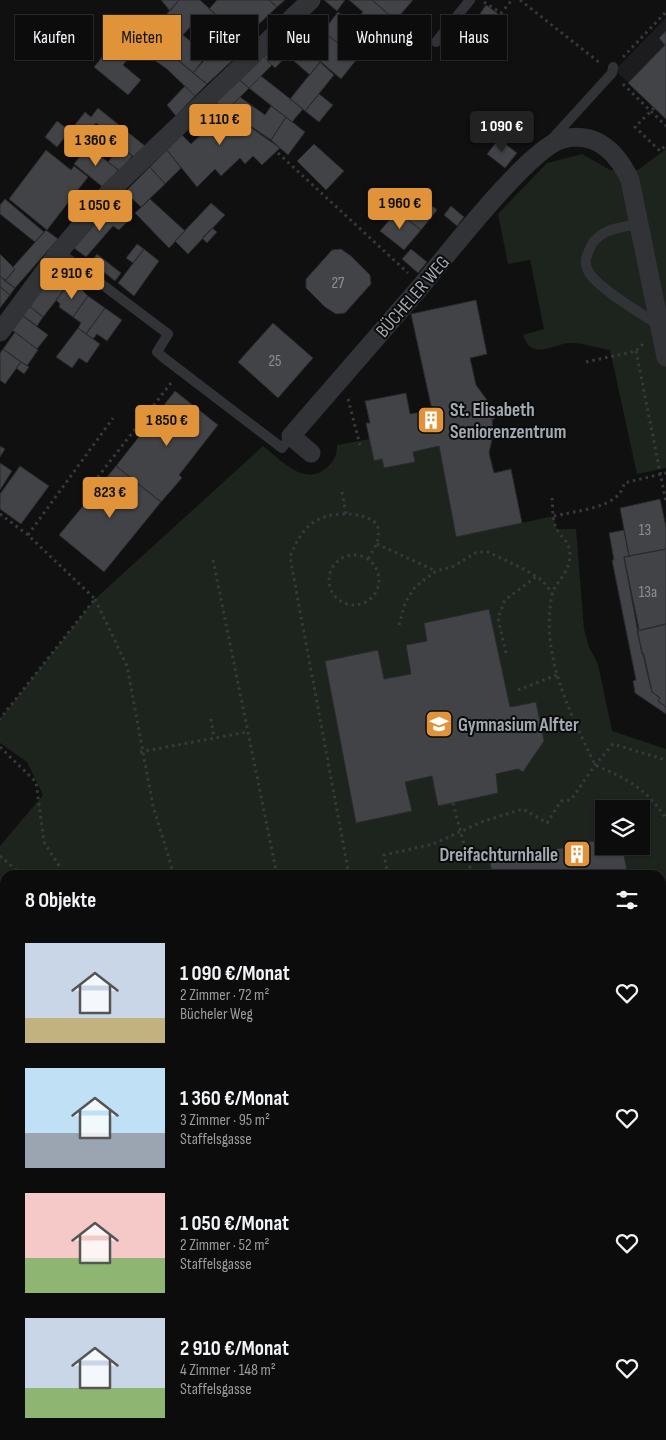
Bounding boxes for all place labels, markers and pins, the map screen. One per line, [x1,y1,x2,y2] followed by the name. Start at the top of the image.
[174,104,266,146] pin: 1 110 €
[456,110,548,153] pin: 1 090 €
[50,124,142,167] pin: 1 360 €
[354,188,446,230] pin: 1 960 €
[54,190,146,232] pin: 1 050 €
[26,258,118,300] pin: 2 910 €
[450,399,566,444] place label: St. Elisabeth Seniorenzentrum
[121,404,213,447] pin: 1 850 €
[416,405,446,435] building icon: St. Elisabeth Seniorenzentrum
[75,476,145,519] pin: 823 €
[424,709,454,739] school or university icon: Gymnasium Alfter
[458,714,579,737] place label: Gymnasium Alfter
[562,839,592,869] building icon: Dreifachturnhalle
[439,844,558,867] place label: Dreifachturnhalle

